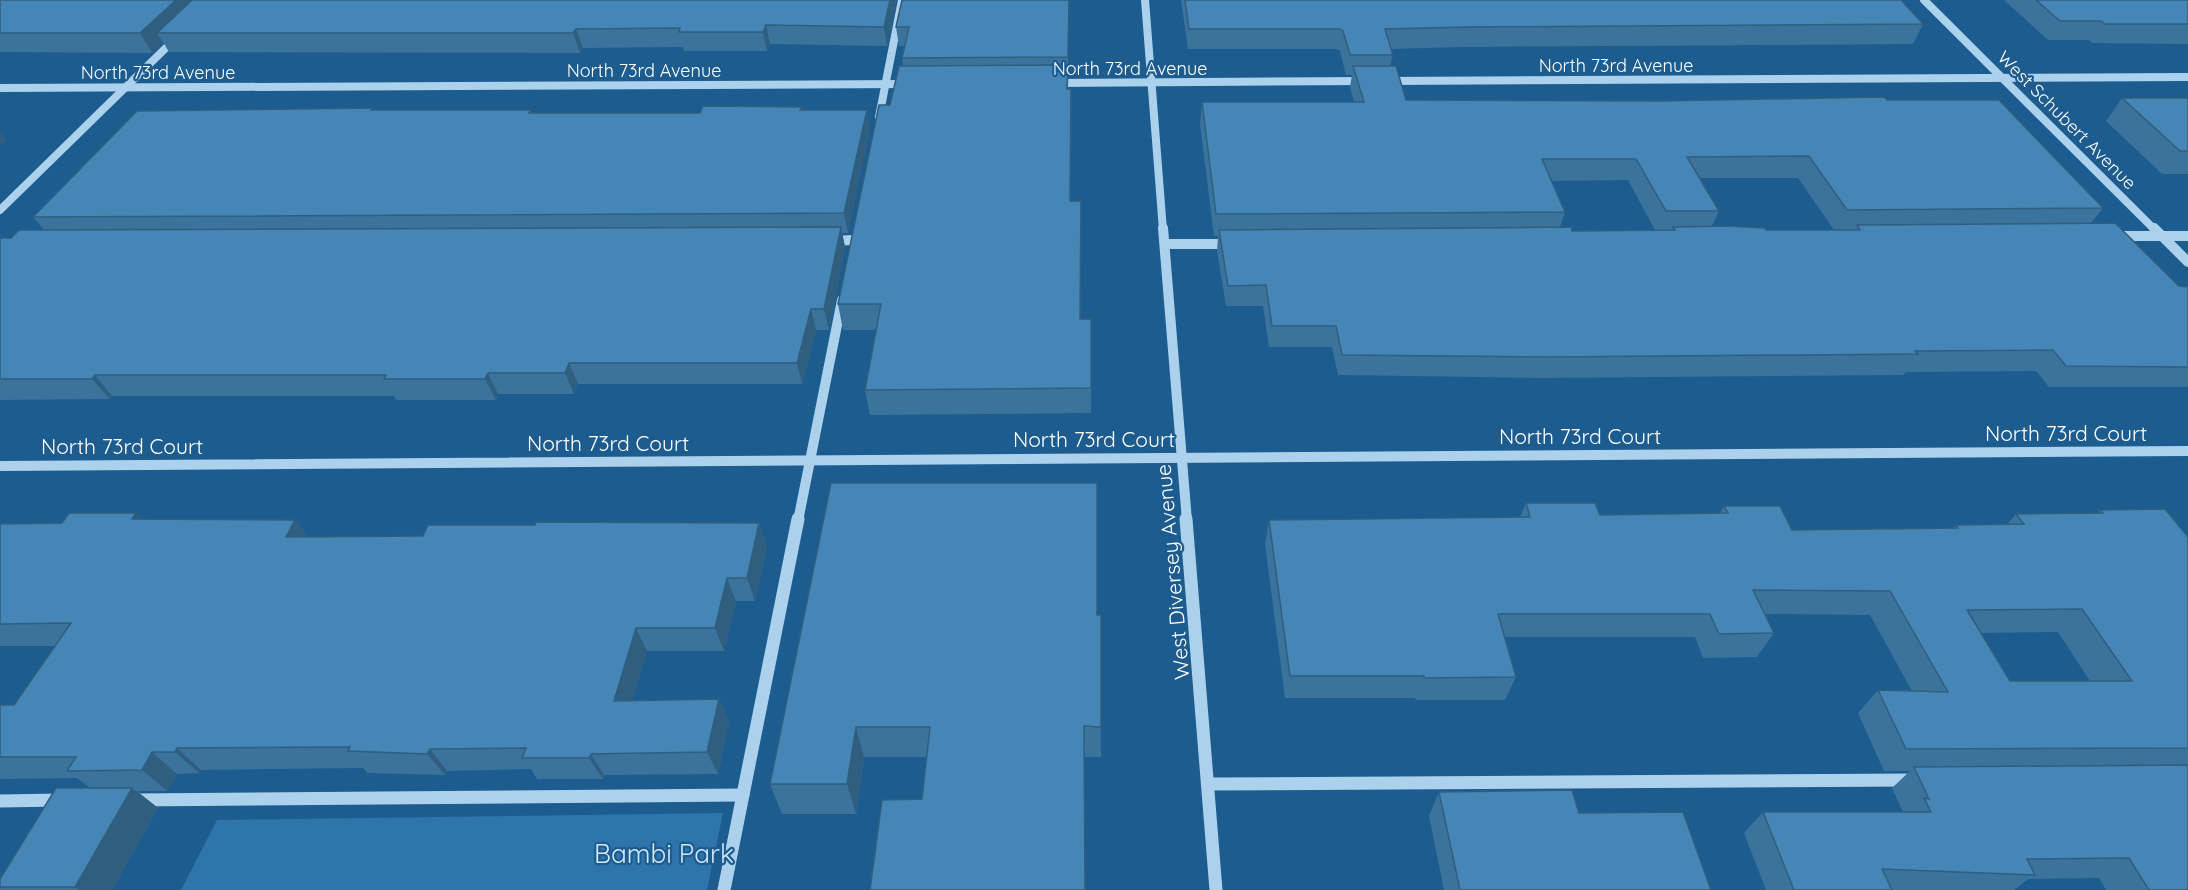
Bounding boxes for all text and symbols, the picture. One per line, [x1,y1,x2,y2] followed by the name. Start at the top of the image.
[1993,46,2141,194] street label: West Schubert Avenue
[1539,54,1693,77] street label: North 73rd Avenue
[1053,57,1207,80] street label: North 73rd Avenue
[567,59,721,82] street label: North 73rd Avenue
[81,61,235,84] street label: North 73rd Avenue
[1985,420,2147,446] street label: North 73rd Court
[1499,423,1661,449] street label: North 73rd Court
[1013,426,1175,452] street label: North 73rd Court
[527,430,689,456] street label: North 73rd Court
[41,433,203,459] street label: North 73rd Court
[1150,463,1194,681] street label: West Diversey Avenue
[594,837,734,870] park label: Bambi Park

